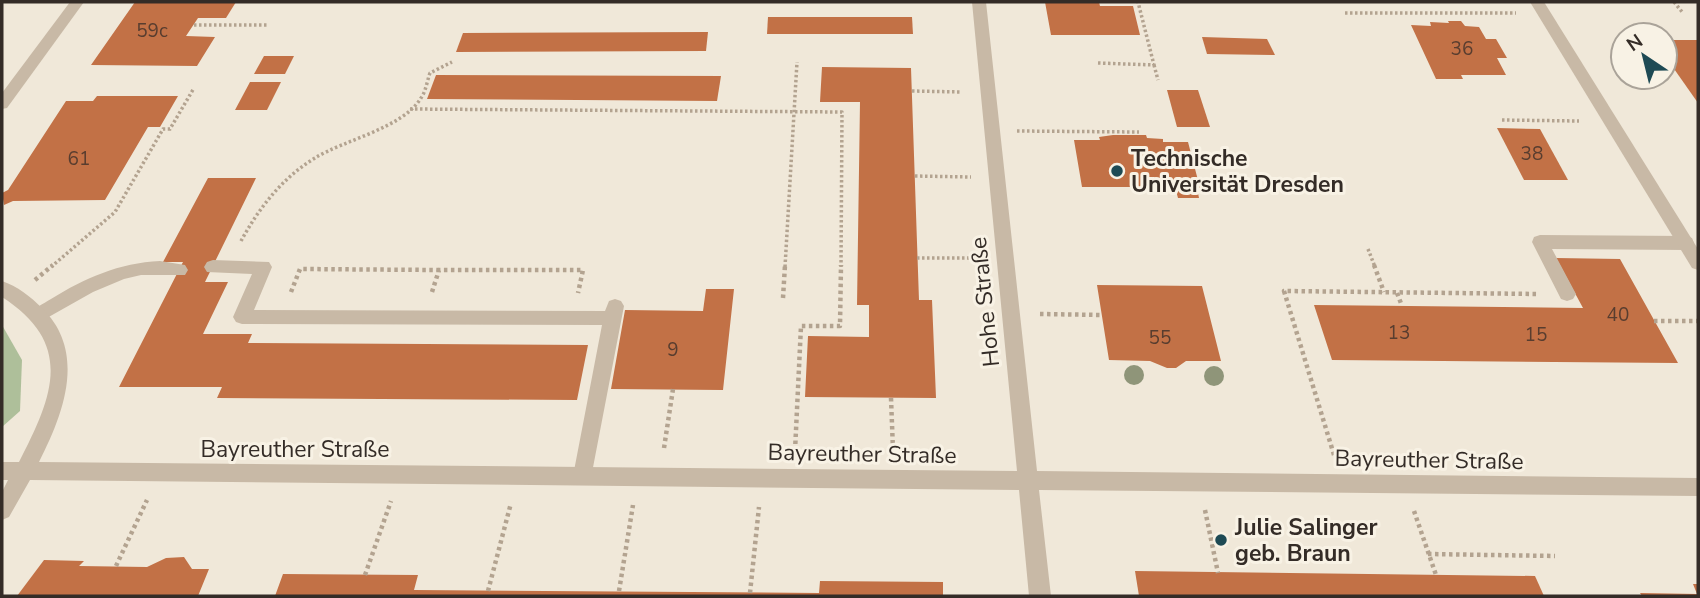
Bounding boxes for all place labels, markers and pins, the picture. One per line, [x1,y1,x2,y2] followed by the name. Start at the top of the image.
[1131,143,1344,200] place label: Technische Universität Dresden
[1109,163,1125,179] marker: Technische Universität Dresden
[1234,512,1378,569] place label: Julie Salinger geb. Braun
[1213,532,1229,548] marker: Julie Salinger geb. Braun

